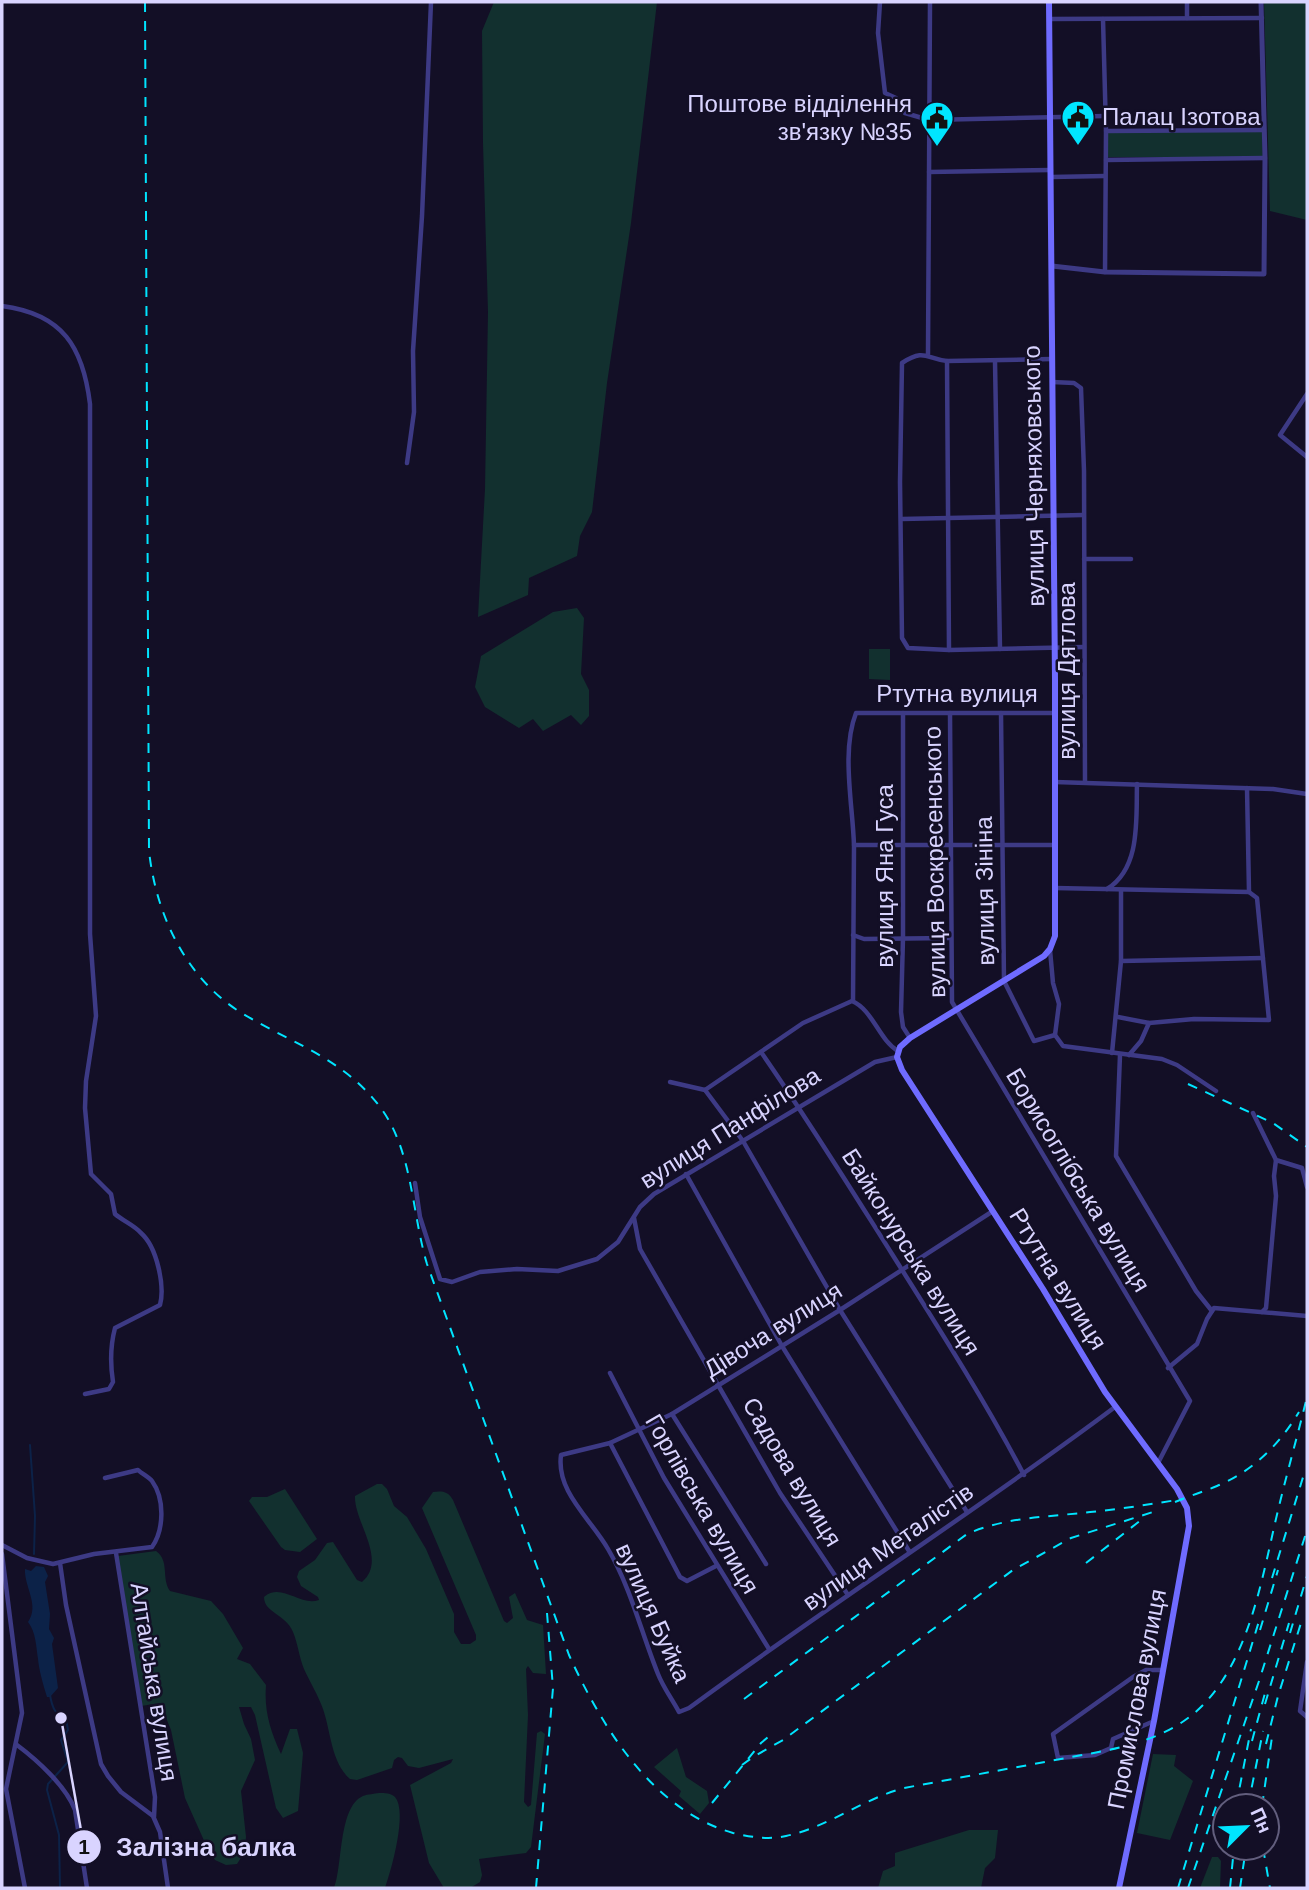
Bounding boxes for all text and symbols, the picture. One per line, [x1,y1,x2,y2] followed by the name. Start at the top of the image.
[687,90,912,145] place label: Поштове відділення зв'язку №35
[1059,98,1097,147] public building icon: Палац Ізотова
[918,99,956,148] public building icon: Поштове відділення зв'язку №35
[1102,103,1261,130] place label: Палац Ізотова
[1018,345,1049,607] street label: вулиця Черняховського
[1053,582,1080,760] street label: вулиця Дятлова
[876,680,1038,707] street label: Ртутна вулиця
[919,726,950,998] street label: вулиця Воскресенського
[871,784,898,968] street label: вулиця Яна Гуса
[970,815,999,966] street label: вулиця Зініна
[635,1061,825,1194] street label: вулиця Панфілова
[1001,1063,1156,1296] street label: Борисоглібська вулиця
[837,1144,986,1360] street label: Байконурська вулиця
[1004,1203,1113,1354] street label: Ртутна вулиця
[699,1276,847,1383] street label: Дівоча вулиця
[737,1393,847,1551] street label: Садова вулиця
[640,1409,765,1598] street label: Горлівська вулиця
[797,1478,978,1616] street label: вулиця Металістів
[611,1539,696,1687] street label: вулиця Буйка
[125,1581,184,1783] street label: Алтайська вулиця
[1102,1586,1171,1811] street label: Промислова вулиця
[1211,1792,1281,1862] north arrow
[1246,1805,1276,1836] text: Пн
[67,1823,309,1870] callout: Залізна балка
[116,1832,296,1862] text: Залізна балка
[78,1835,90,1858] text: 1

